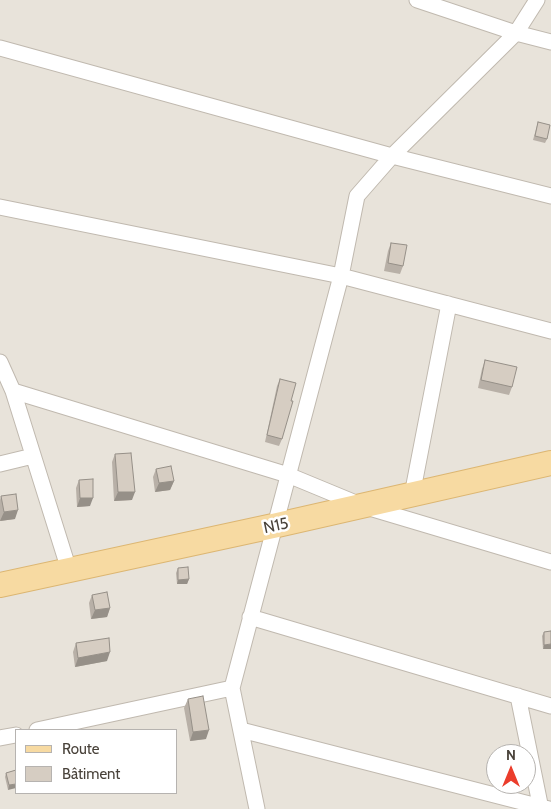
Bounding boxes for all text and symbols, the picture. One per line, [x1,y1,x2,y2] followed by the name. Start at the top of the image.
[262,514,290,538] street label: N15
[15,729,178,794] legend
[62,740,100,758] text: Route
[486,744,536,794] north arrow
[506,746,516,764] text: N
[62,765,120,783] text: Bâtiment

